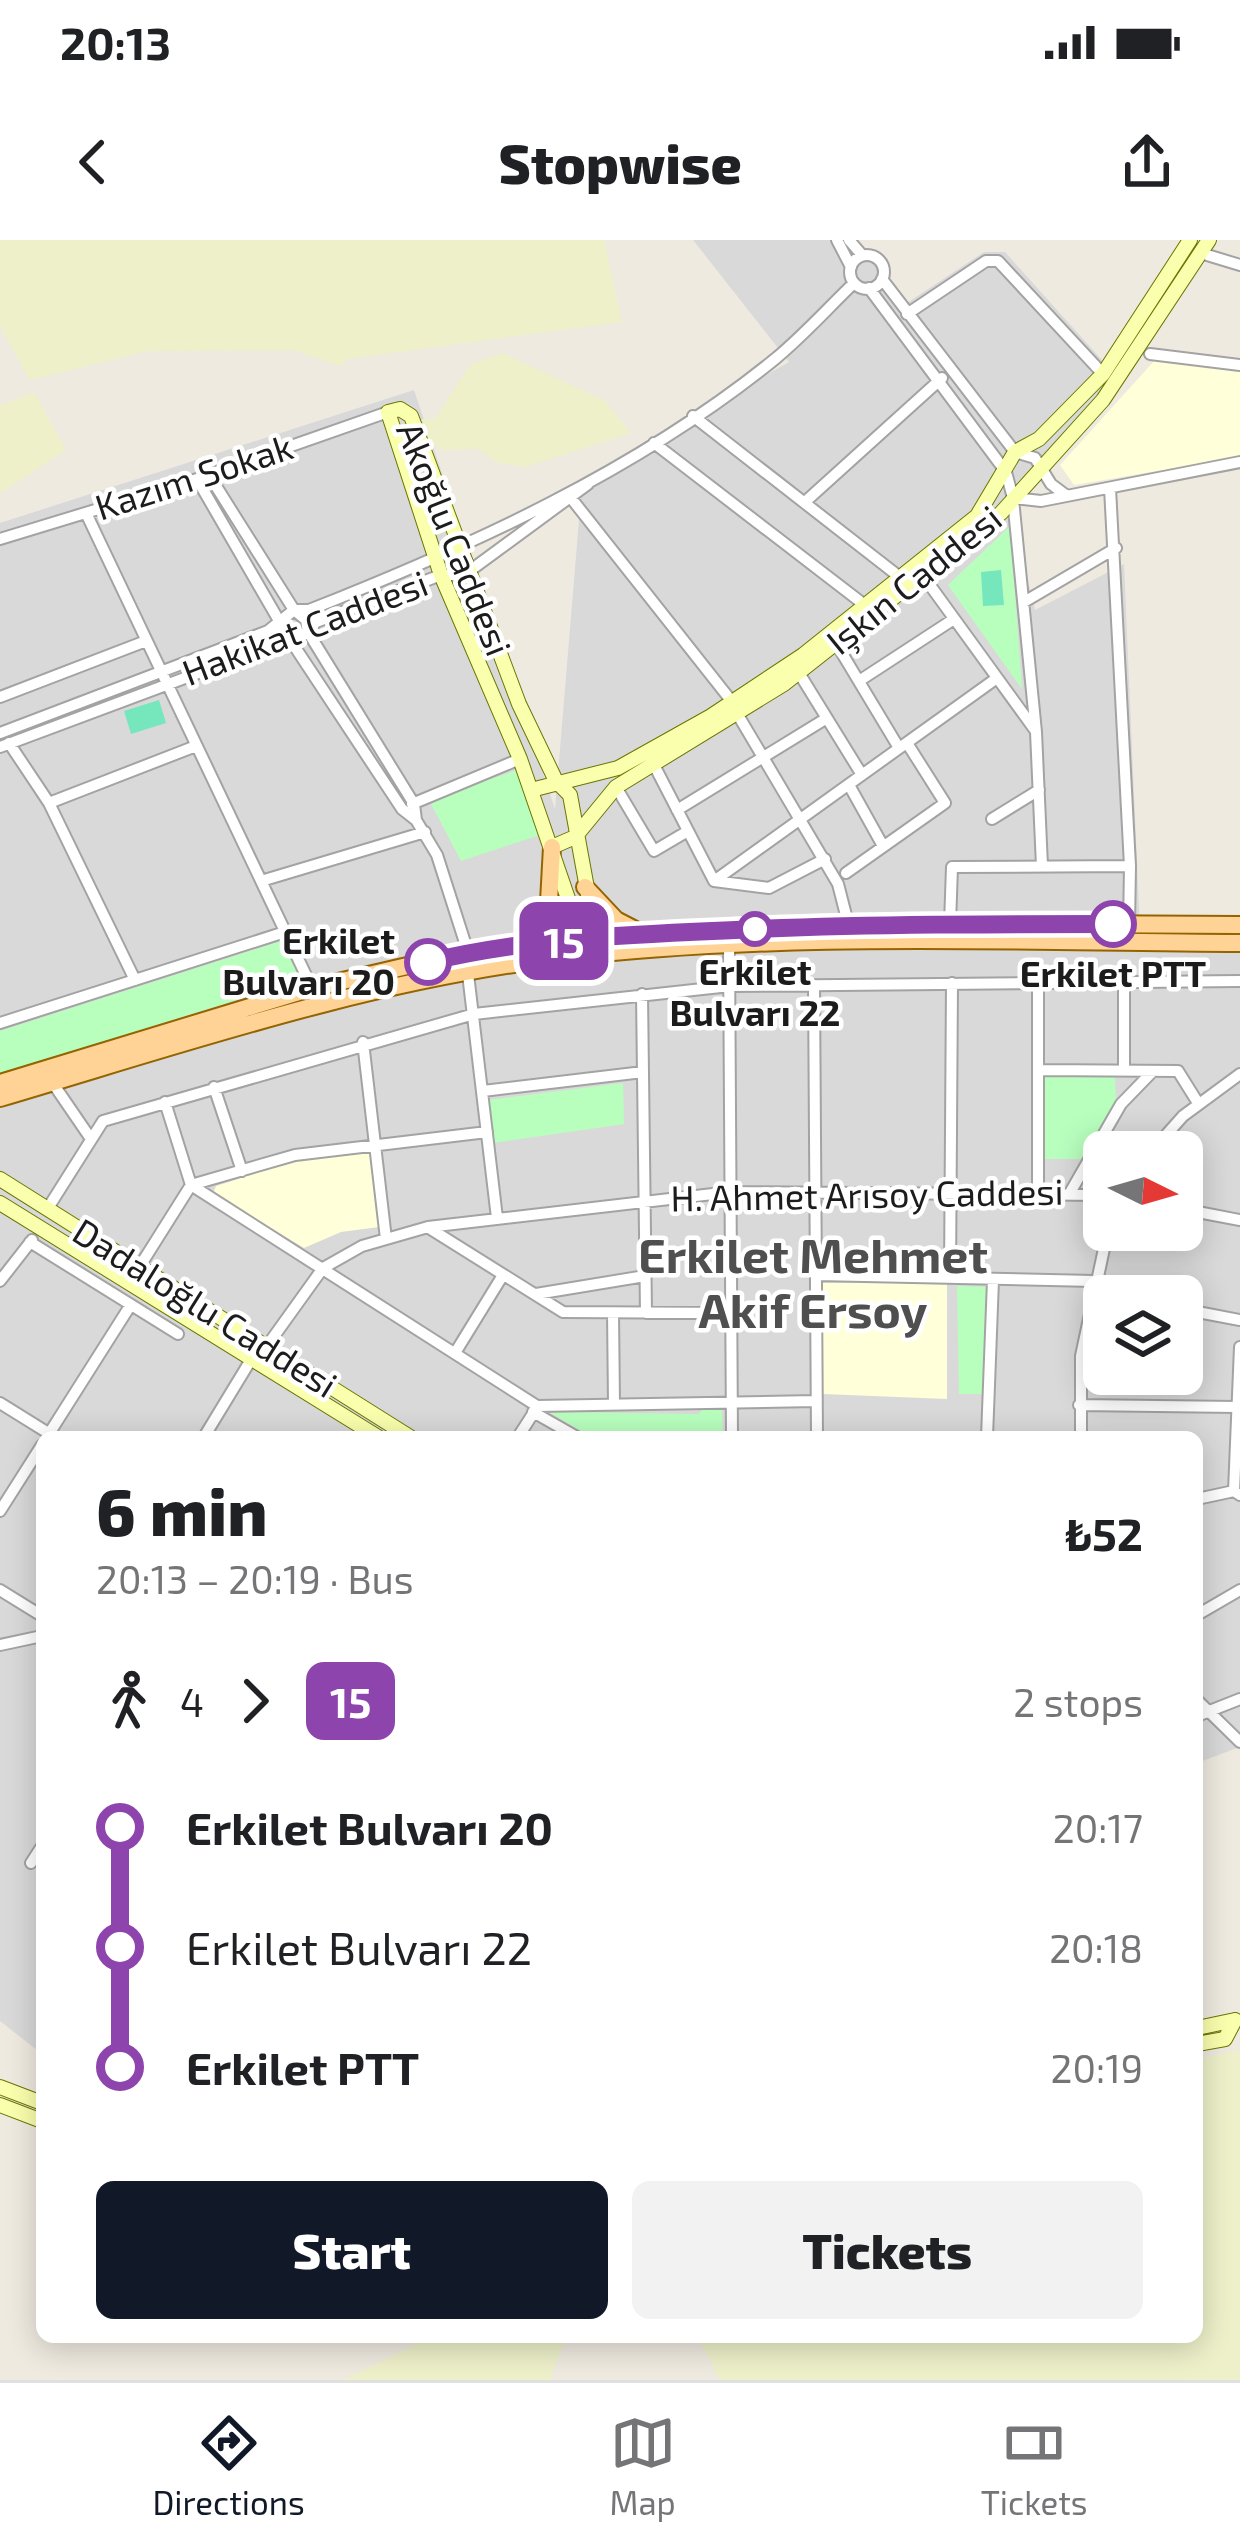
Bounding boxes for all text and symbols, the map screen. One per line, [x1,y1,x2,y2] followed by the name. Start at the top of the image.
[60,15,171,69] text: 20:13
[60,129,126,195] icon: back
[1114,129,1180,195] icon: share
[498,130,742,195] text: Stopwise
[389,415,522,661] street label: Akoğlu Caddesi
[89,423,298,528] street label: Kazım Sokak
[817,495,1010,664] street label: Işkın Caddesi
[176,560,433,693] street label: Hakikat Caddesi
[510,902,618,980] line badge: 15
[1091,902,1135,946] marker: Erkilet PTT
[739,913,771,945] marker: Erkilet Bulvarı 22
[543,916,585,966] text: 15
[222,918,395,1002] place label: Erkilet Bulvarı 20
[406,940,450,984] marker: Erkilet Bulvarı 20
[670,949,840,1033] place label: Erkilet Bulvarı 22
[1020,951,1207,994] place label: Erkilet PTT
[1083,1131,1203,1251] north arrow
[1083,1131,1203,1395] map controls
[670,1169,1064,1218] street label: H. Ahmet Arısoy Caddesi
[66,1208,346,1405] street label: Dadaloğlu Caddesi
[638,1225,988,1338] district label: Erkilet Mehmet Akif Ersoy
[1083,1275,1203,1395] button: layers
[96,1470,268,1549] text: 6 min
[1065,1506,1143,1560] text: ₺52
[96,1555,414,1602] text: 20:13 – 20:19 · Bus
[96,1668,162,1734] icon: walk
[222,1668,288,1734] icon: forward
[330,1676,371,1726] text: 15
[180,1678,204,1725] text: 4
[1013,1678,1143,1725] text: 2 stops
[186,1800,553,1854] text: Erkilet Bulvarı 20
[1053,1804,1143,1851] text: 20:17
[186,1920,532,1974] text: Erkilet Bulvarı 22
[1049,1924,1143,1971] text: 20:18
[186,2040,419,2094] text: Erkilet PTT
[1051,2044,1143,2091] text: 20:19
[96,2181,608,2319] button: Start
[632,2181,1143,2319] button: Tickets
[152,2410,305,2522] tab: Directions
[610,2410,676,2522] tab: Map
[981,2410,1088,2522] tab: Tickets

